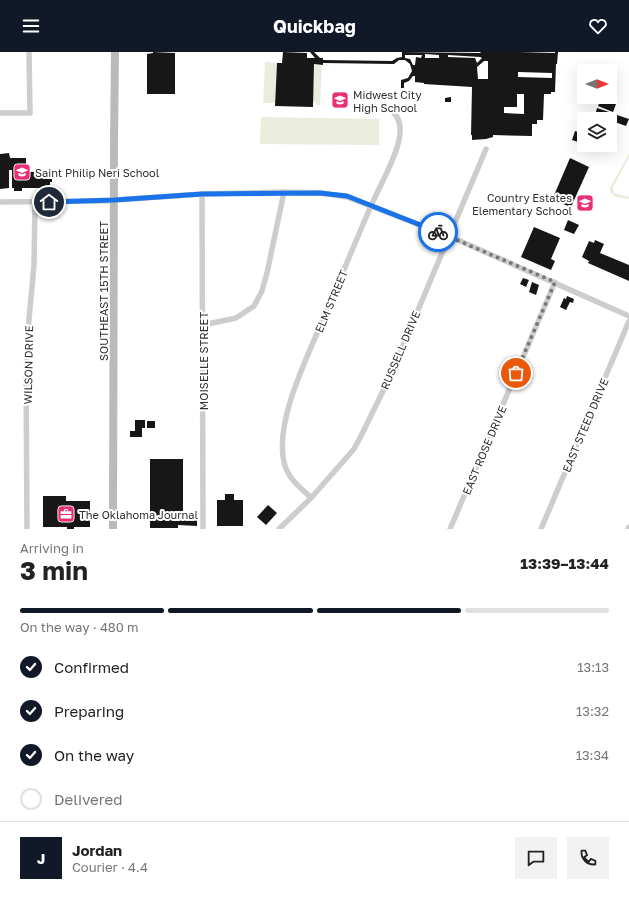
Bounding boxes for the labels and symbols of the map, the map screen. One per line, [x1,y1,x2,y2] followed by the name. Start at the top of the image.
[577,64,617,104] north arrow
[353,88,422,114] place label: Midwest City High School
[330,90,350,110] school or university icon: Midwest City High School
[12,162,32,182] school or university icon: Saint Philip Neri School
[35,166,160,179] place label: Saint Philip Neri School
[32,185,66,219] pin
[472,191,572,217] place label: Country Estates Elementary School
[575,193,595,213] school or university icon: Country Estates Elementary School
[418,212,458,252] courier
[97,221,110,361] street label: SOUTHEAST 15TH STREET
[312,268,350,334] street label: ELM STREET
[378,308,423,391] street label: RUSSELL DRIVE
[197,312,210,410] street label: MOISELLE STREET
[21,325,35,405] street label: WILSON DRIVE
[499,356,533,390] pin
[559,376,611,474] street label: EAST STEED DRIVE
[459,403,509,496] street label: EAST ROSE DRIVE
[56,504,76,524] office icon: The Oklahoma Journal
[79,508,198,521] place label: The Oklahoma Journal

